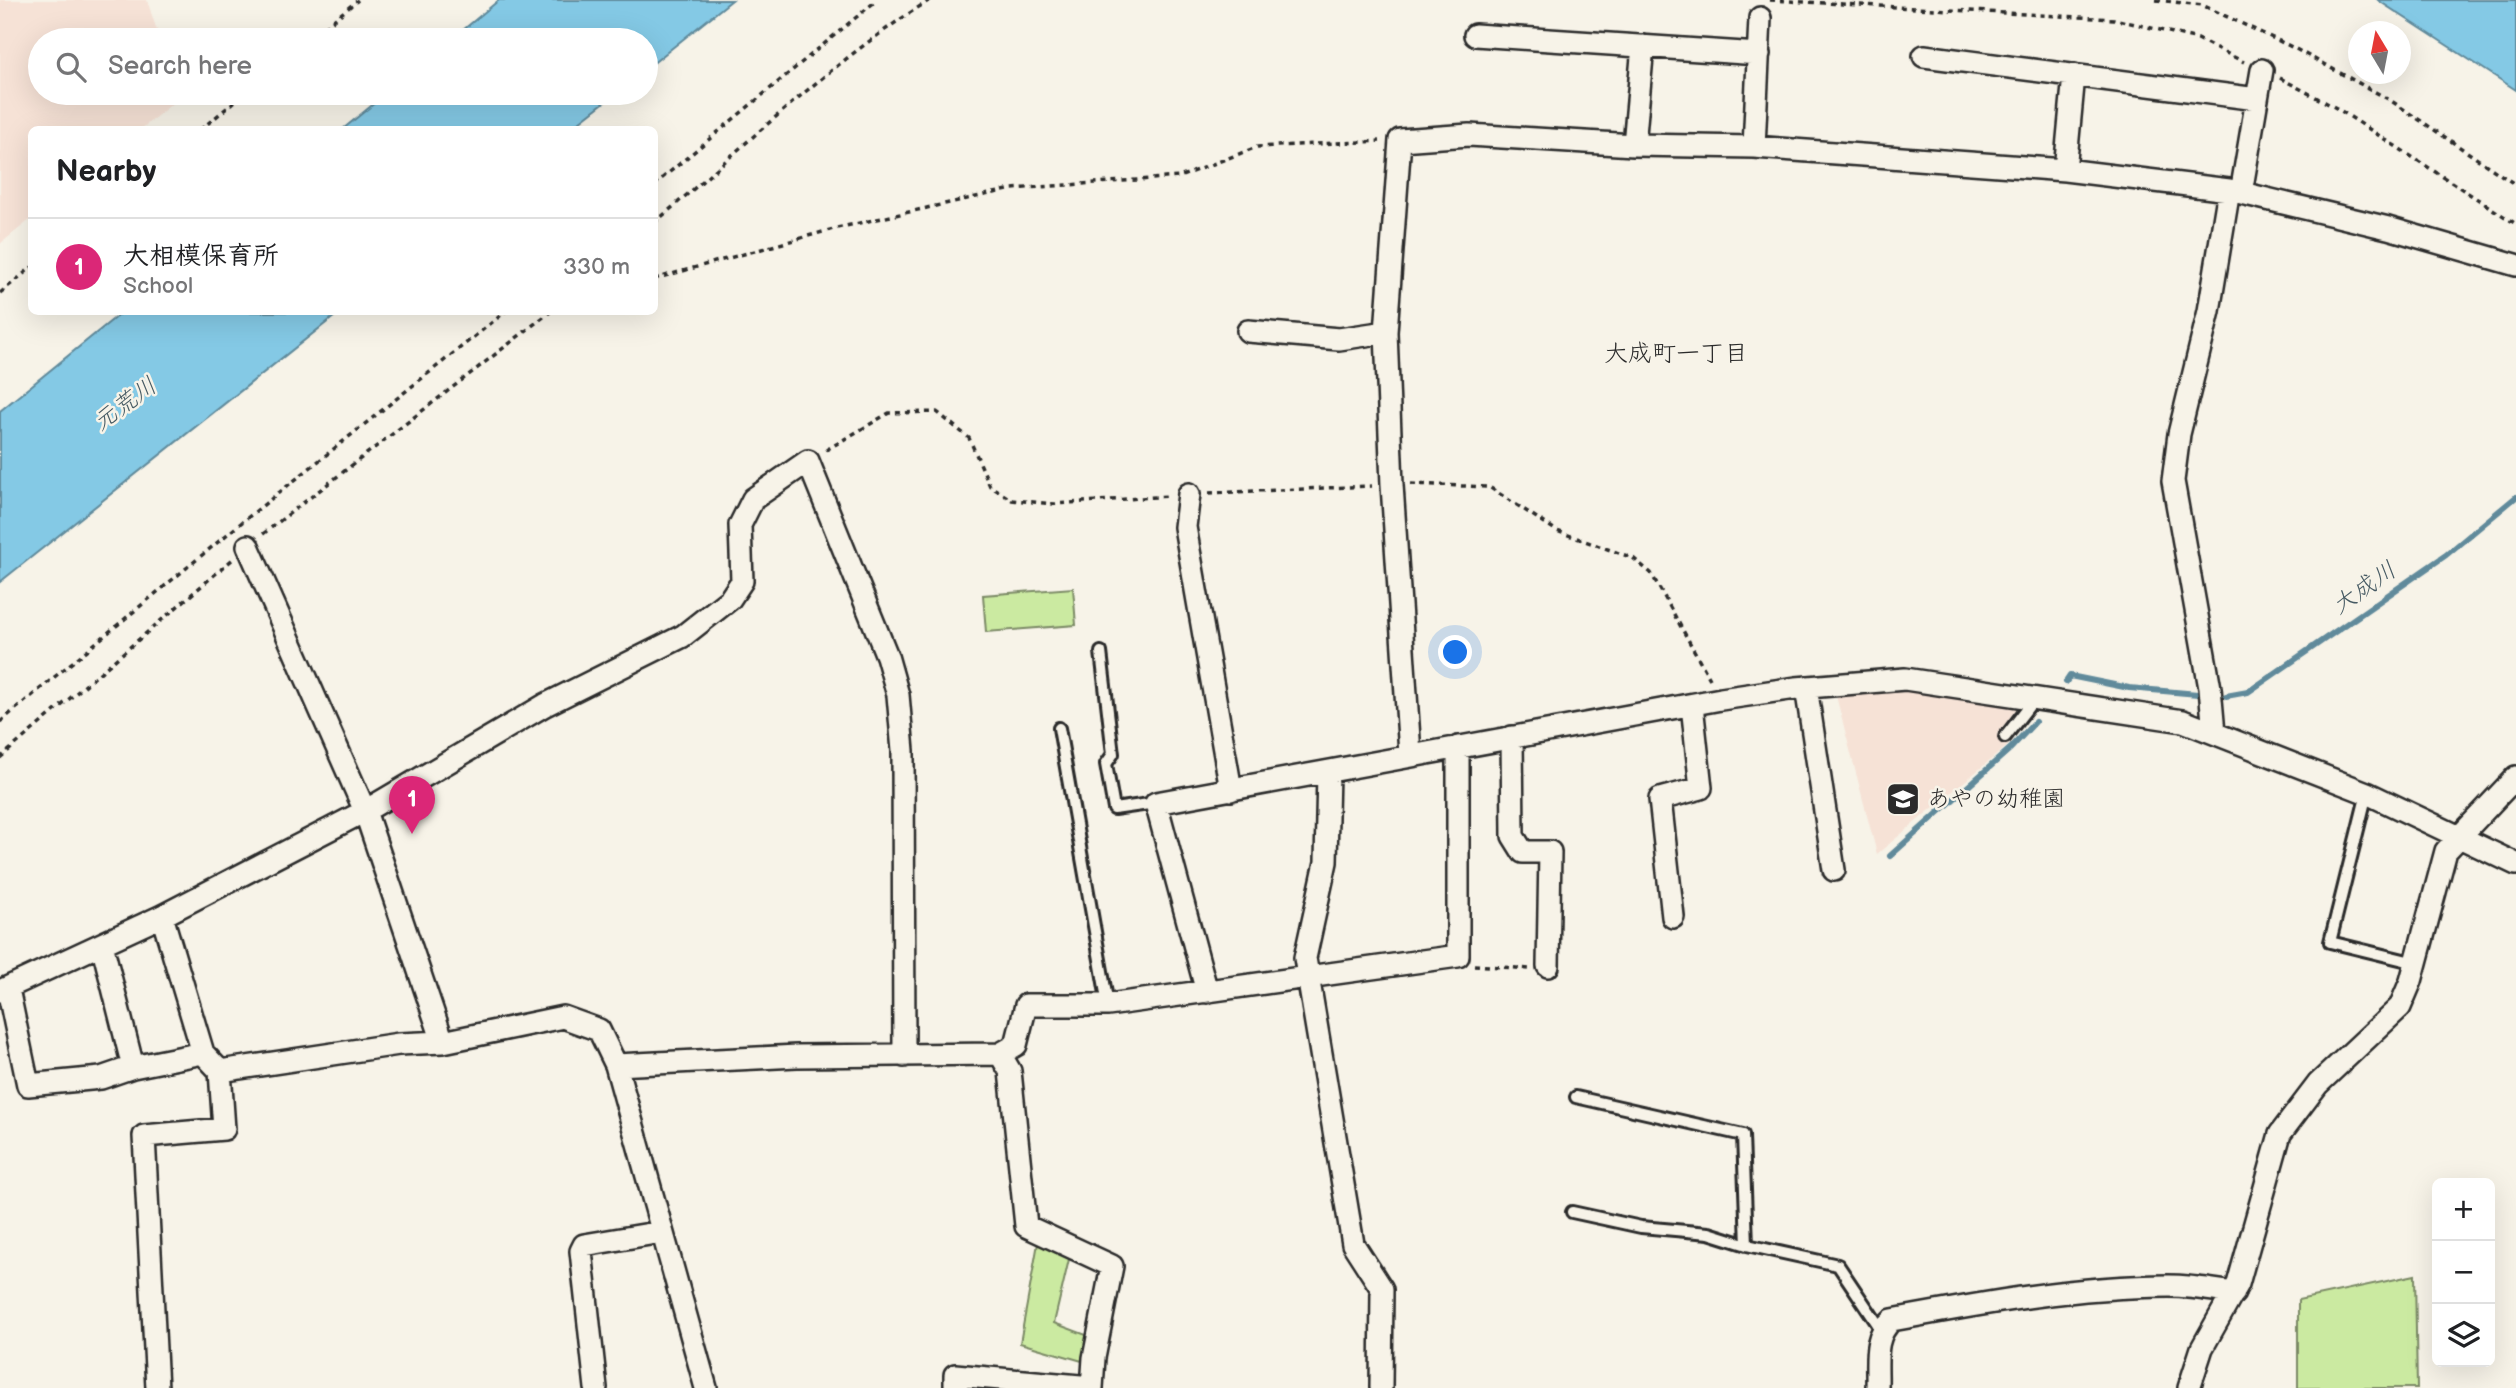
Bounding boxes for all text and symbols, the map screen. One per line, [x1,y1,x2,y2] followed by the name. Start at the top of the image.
[2348,21,2411,84] north arrow
[28,28,658,105] search box
[52,48,90,86] icon: search
[108,51,252,82] text: Search here
[56,154,156,190] text: Nearby
[123,241,279,272] text: 大相模保育所
[74,253,84,281] text: 1
[563,253,630,281] text: 330 m
[123,272,193,300] text: School
[1604,339,1748,368] district label: 大成町一丁目
[87,371,163,437] water label: 元荒川
[2326,555,2402,621] water label: 大成川
[1438,635,1472,669] your location
[389,776,435,834] pin: 1
[1884,780,1922,818] school or university icon: あやの幼稚園
[1927,785,2065,813] place label: あやの幼稚園
[2432,1178,2495,1367] map controls
[2432,1178,2495,1241] button: +
[2432,1241,2495,1304] button: −
[2432,1304,2495,1367] button: layers

